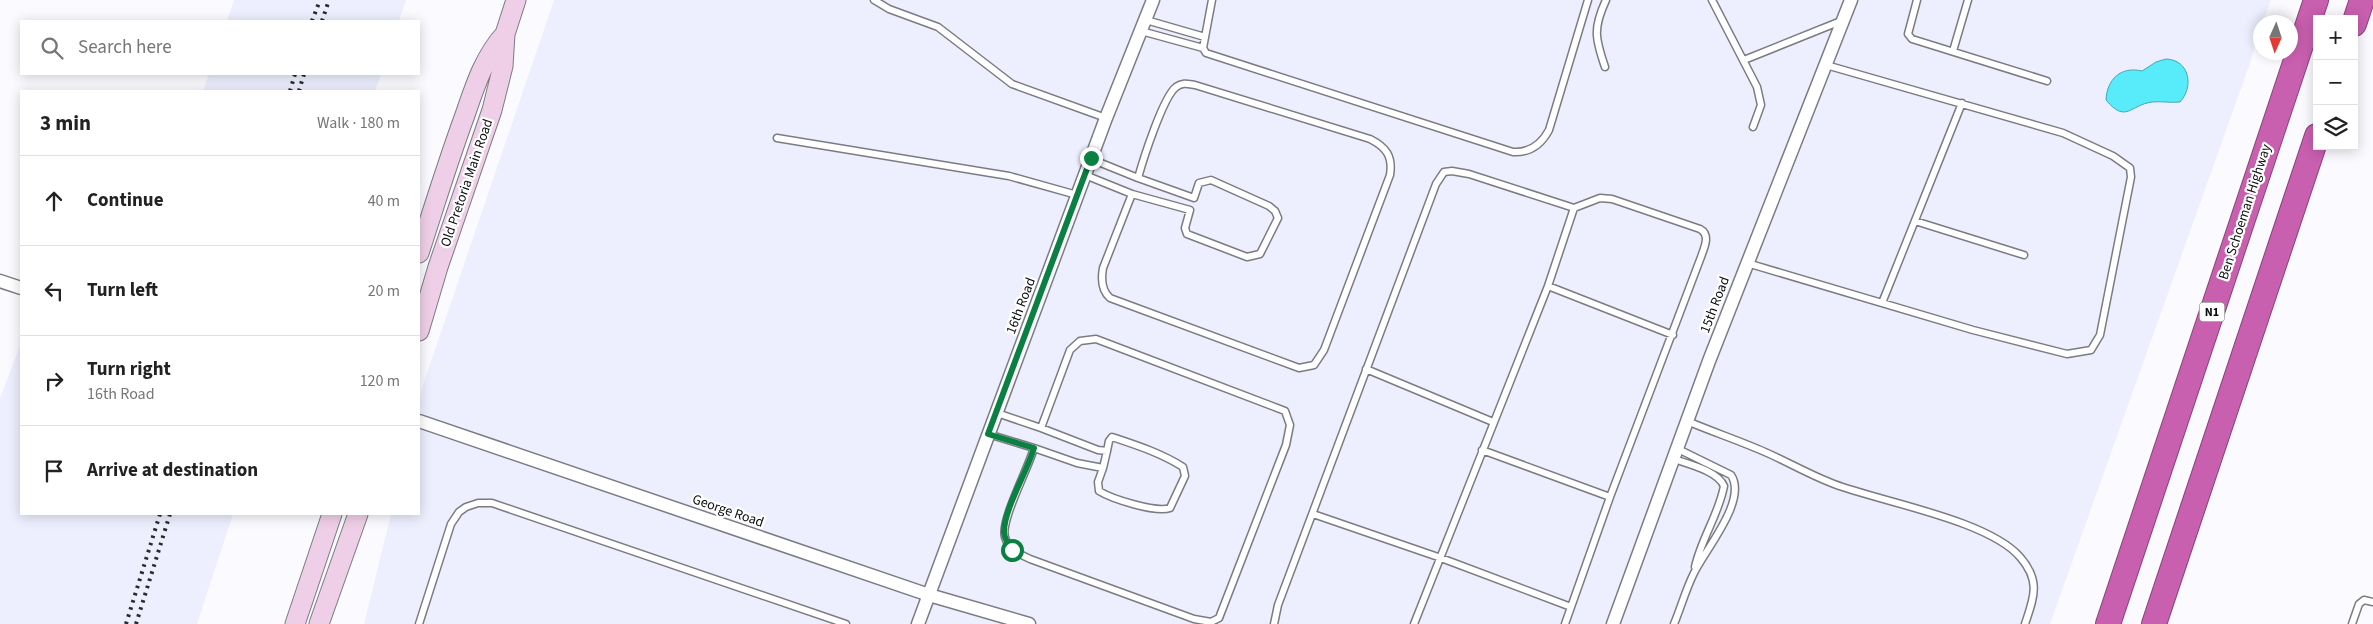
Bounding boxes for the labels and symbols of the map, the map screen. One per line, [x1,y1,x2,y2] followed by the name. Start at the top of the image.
[2253,15,2298,60] north arrow
[436,116,498,250] street label: Old Pretoria Main Road
[2214,141,2277,282] street label: Ben Schoeman Highway
[1080,147,1103,170] route end
[1695,274,1735,336] street label: 15th Road
[1001,275,1041,337] street label: 16th Road
[2200,302,2224,322] road number: N1
[690,489,766,533] street label: George Road
[1001,539,1024,562] route start

